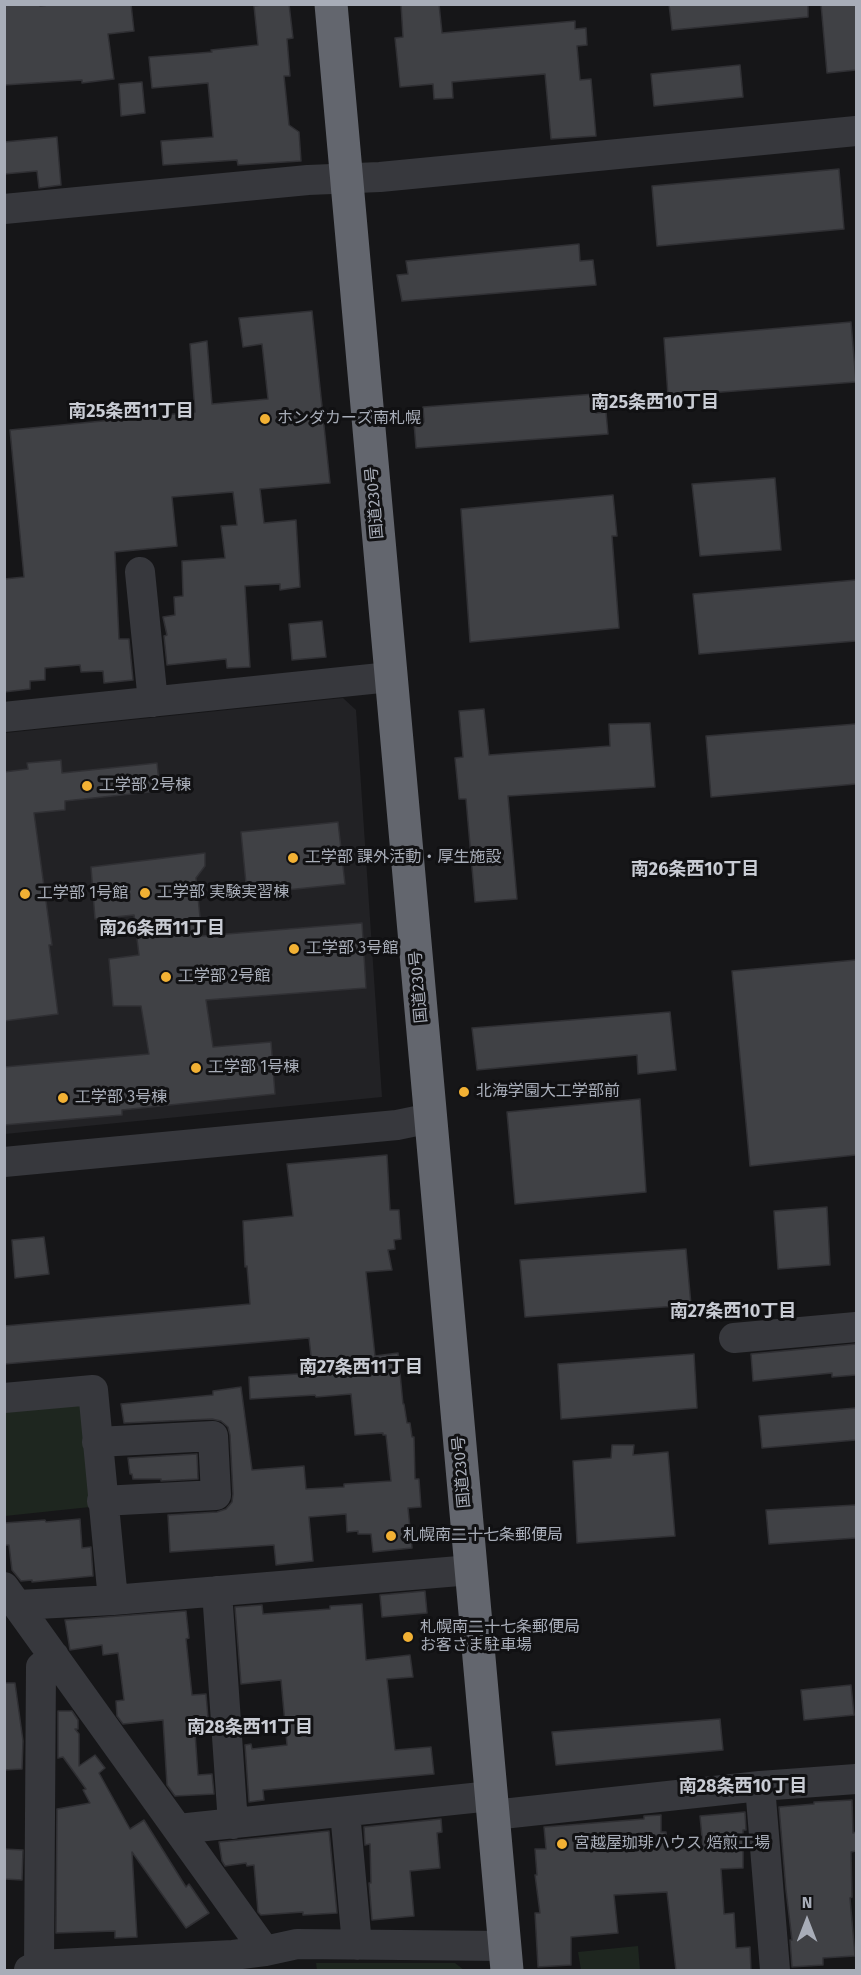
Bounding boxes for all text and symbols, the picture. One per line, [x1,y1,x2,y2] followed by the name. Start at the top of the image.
[591,392,719,414] district label: 南25条西10丁目
[68,401,194,423] district label: 南25条西11丁目
[277,409,421,429] place label: ホンダカーズ南札幌
[258,412,272,426] marker: ホンダカーズ南札幌
[362,466,388,540] street label: 国道230号
[99,776,191,796] place label: 工学部 2号棟
[80,779,94,793] marker: 工学部 2号棟
[305,848,501,868] place label: 工学部 課外活動・厚生施設
[286,851,300,865] marker: 工学部 課外活動・厚生施設
[631,859,759,881] district label: 南26条西10丁目
[157,883,289,903] place label: 工学部 実験実習棟
[37,884,128,904] place label: 工学部 1号館
[138,886,152,900] marker: 工学部 実験実習棟
[18,887,32,901] marker: 工学部 1号館
[99,918,225,940] district label: 南26条西11丁目
[306,939,398,959] place label: 工学部 3号館
[287,942,301,956] marker: 工学部 3号館
[406,950,432,1024] street label: 国道230号
[178,967,270,987] place label: 工学部 2号館
[159,970,173,984] marker: 工学部 2号館
[208,1058,299,1078] place label: 工学部 1号棟
[189,1061,203,1075] marker: 工学部 1号棟
[476,1082,620,1102] place label: 北海学園大工学部前
[457,1085,471,1099] marker: 北海学園大工学部前
[75,1088,167,1108] place label: 工学部 3号棟
[56,1091,70,1105] marker: 工学部 3号棟
[670,1301,796,1323] district label: 南27条西10丁目
[299,1357,423,1379] district label: 南27条西11丁目
[449,1435,475,1509] street label: 国道230号
[403,1526,563,1546] place label: 札幌南二十七条郵便局
[384,1529,398,1543] marker: 札幌南二十七条郵便局
[420,1618,580,1656] place label: 札幌南二十七条郵便局 お客さま駐車場
[401,1630,415,1644] marker: 札幌南二十七条郵便局 お客さま駐車場
[187,1717,313,1739] district label: 南28条西11丁目
[679,1776,807,1798] district label: 南28条西10丁目
[574,1834,770,1854] place label: 宮越屋珈琲ハウス 焙煎工場
[555,1837,569,1851] marker: 宮越屋珈琲ハウス 焙煎工場
[777,1891,837,1951] north arrow
[802,1893,812,1912] text: N

